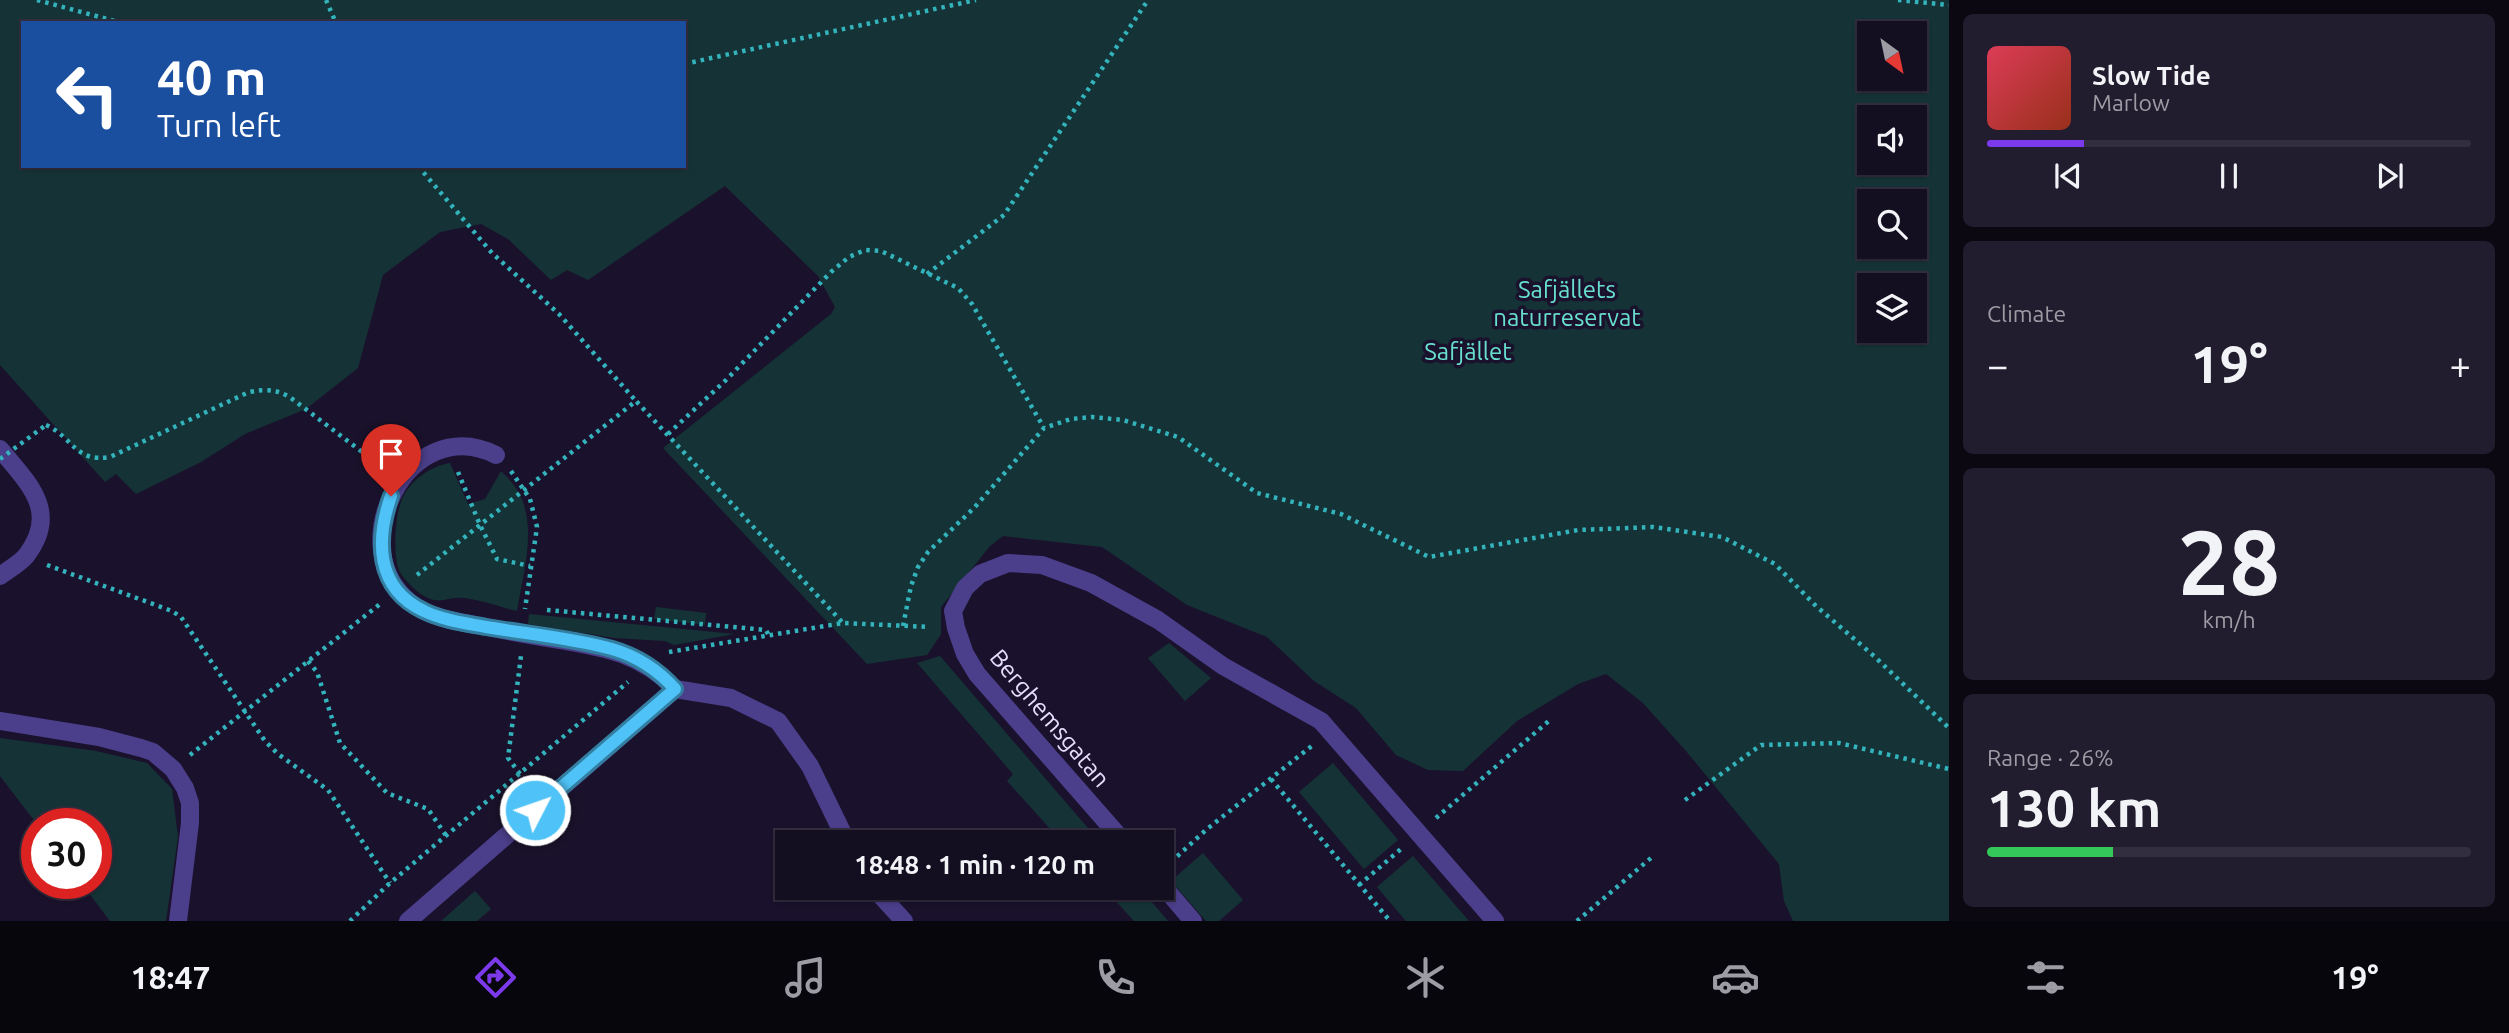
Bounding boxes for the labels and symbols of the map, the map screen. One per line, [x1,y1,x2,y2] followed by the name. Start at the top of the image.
[1857,21,1927,91] north arrow
[1493,276,1641,331] park label: Safjällets naturreservat
[1424,338,1512,365] park label: Safjället
[361,424,421,496] pin
[985,644,1115,792] street label: Berghemsgatan
[498,773,572,847] position arrow
[21,808,112,899] speed limit sign: 30

